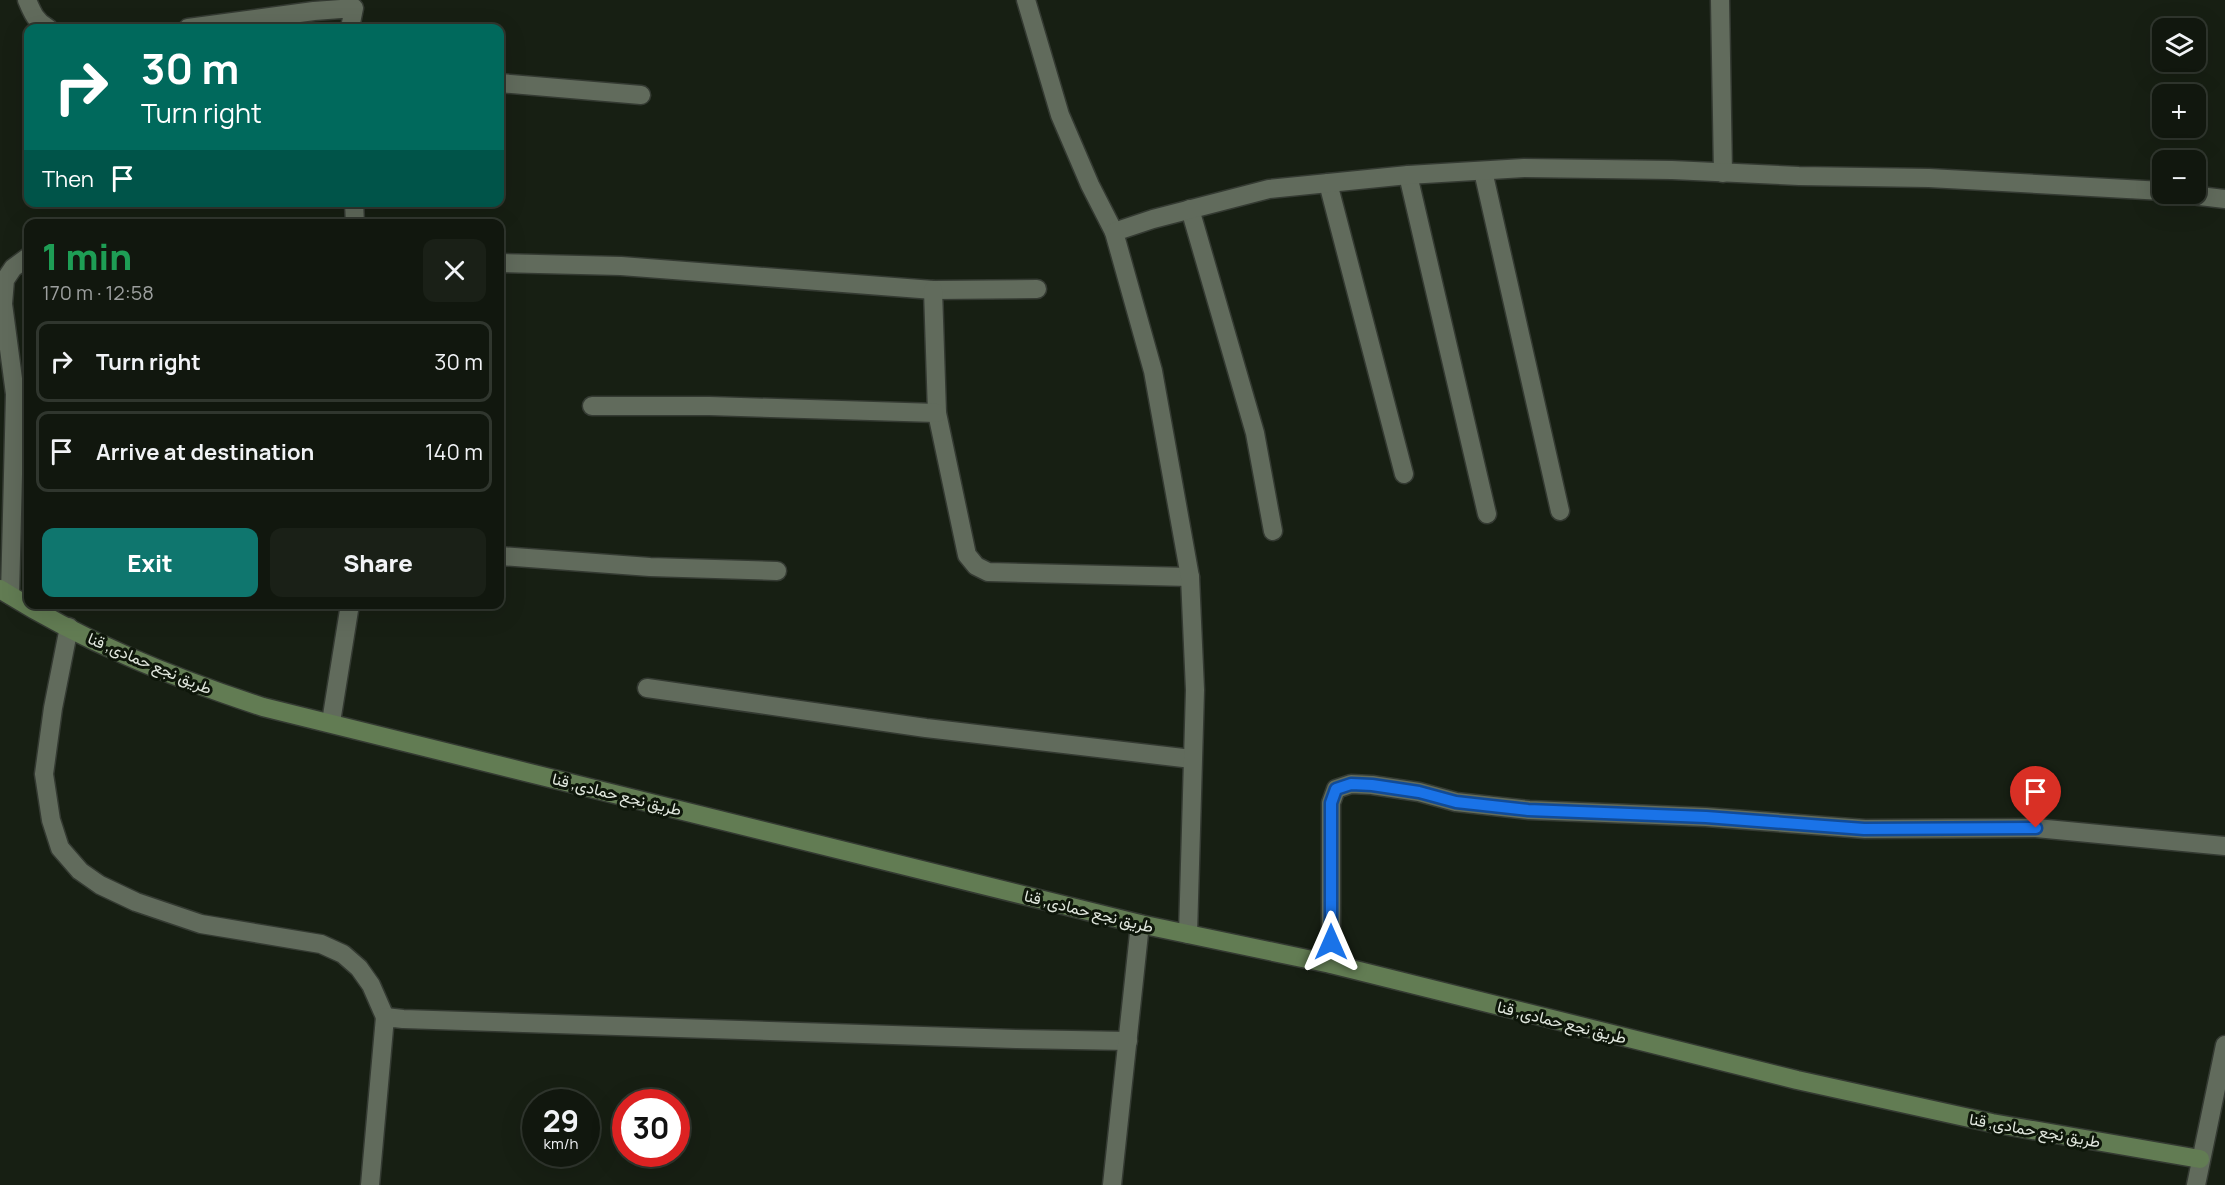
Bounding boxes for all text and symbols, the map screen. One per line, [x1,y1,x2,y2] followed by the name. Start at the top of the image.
[2152,18,2206,204] map controls
[2152,18,2206,72] button: layers
[141,39,239,97] text: 30 m
[42,48,120,126] icon: right
[2152,84,2206,138] button: +
[141,94,262,131] text: Turn right
[2152,150,2206,204] button: −
[106,162,139,195] icon: arrive
[42,164,94,194] text: Then
[42,232,132,281] text: 1 min
[423,239,486,302] button: close
[42,279,154,306] text: 170 m · 12:58
[45,345,78,378] icon: right
[96,347,201,377] text: Turn right
[434,347,483,377] text: 30 m
[45,435,78,468] icon: arrive
[96,437,314,467] text: Arrive at destination
[425,437,483,467] text: 140 m
[42,528,258,597] button: Exit
[270,528,486,597] button: Share
[84,627,215,700] street label: طريق نجع حمادى, قنا
[2010,766,2061,828] pin
[550,767,684,822] street label: طريق نجع حمادى, قنا
[2019,775,2052,808] icon: arrive
[1022,884,1156,939] street label: طريق نجع حمادى, قنا
[1299,910,1363,974] position arrow
[1495,995,1629,1050] street label: طريق نجع حمادى, قنا
[612,1089,690,1167] speed limit sign: 30
[543,1100,579,1141] text: 29
[1968,1108,2102,1153] street label: طريق نجع حمادى, قنا
[544,1133,578,1154] text: km/h

